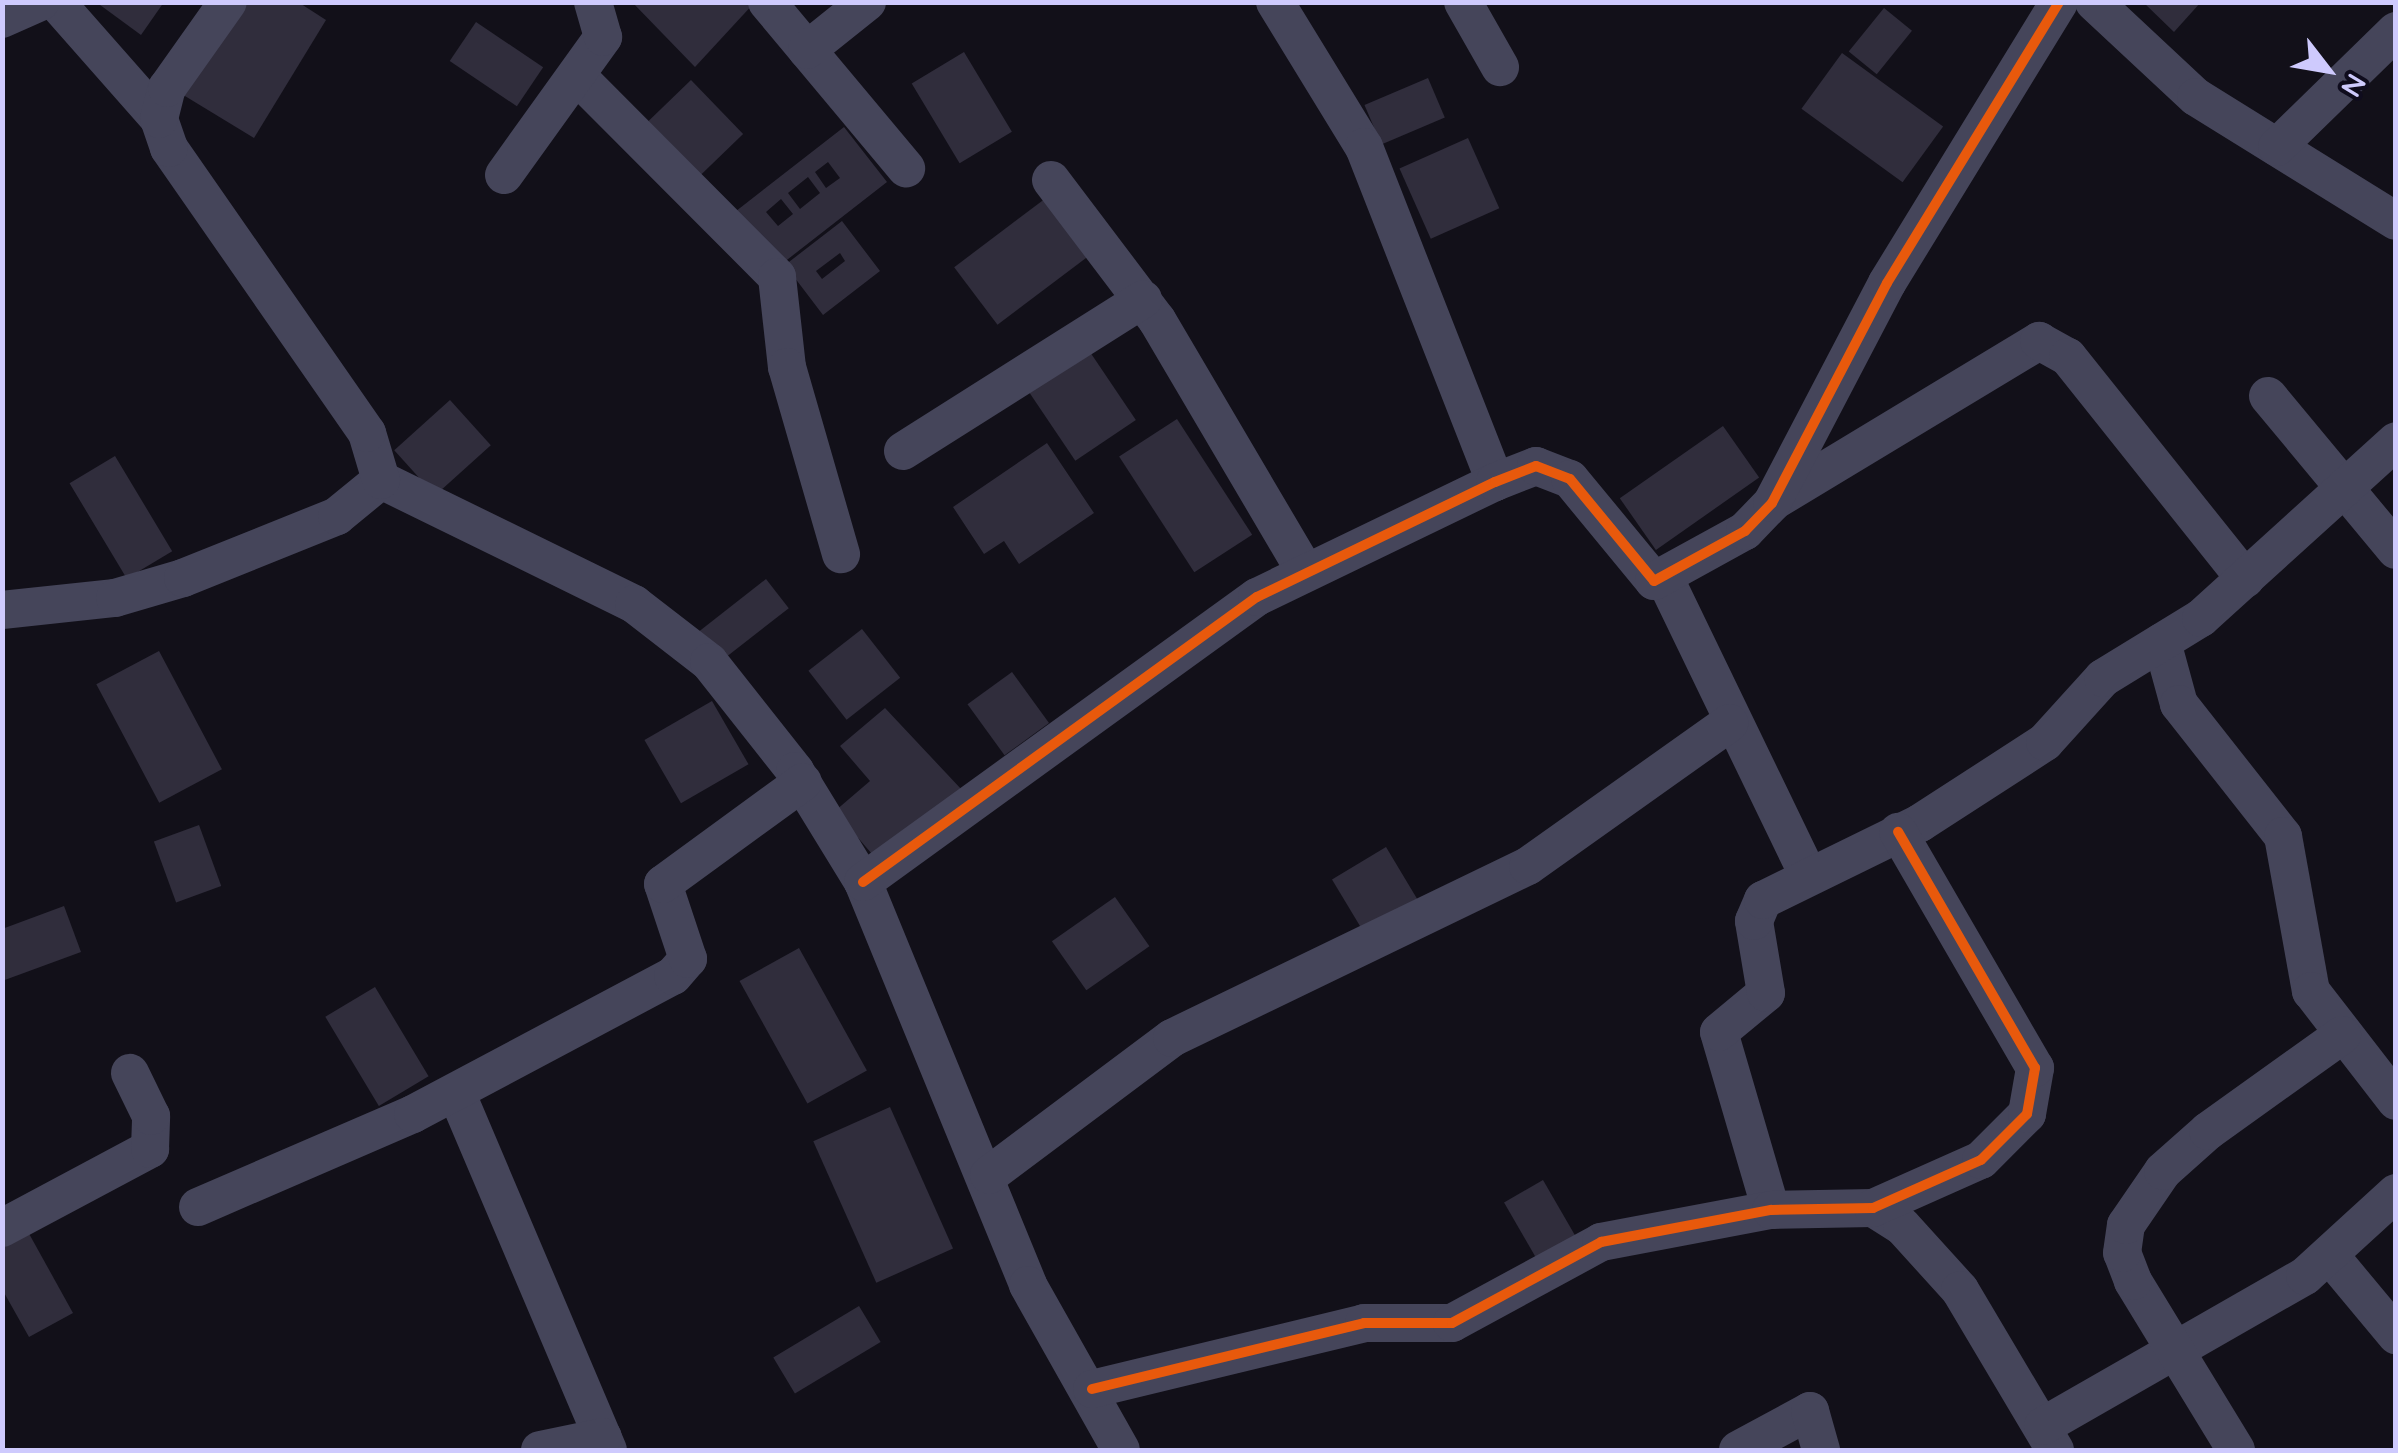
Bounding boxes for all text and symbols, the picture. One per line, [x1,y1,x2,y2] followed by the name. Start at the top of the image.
[2278,20,2378,120] north arrow
[2334,68,2374,104] text: N

